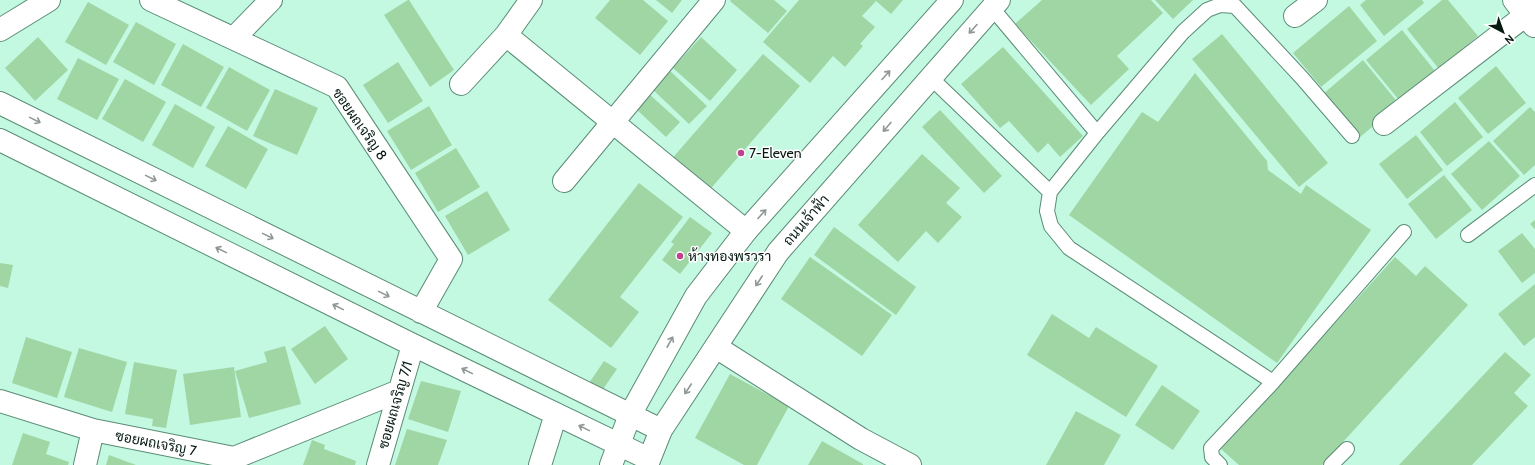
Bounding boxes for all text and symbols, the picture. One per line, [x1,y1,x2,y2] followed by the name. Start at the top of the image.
[1483,12,1523,52] north arrow
[969,24,978,34] one-way arrow
[1502,32,1517,47] text: N
[881,70,890,80] one-way arrow
[329,84,391,164] street label: ซอยผถเจริญ 8
[29,117,41,125] one-way arrow
[882,121,891,132] one-way arrow
[749,144,802,162] place label: 7-Eleven
[736,148,746,158] marker: 7-Eleven
[145,175,157,182] one-way arrow
[779,191,833,249] street label: ถนนเจ้าฟ้า
[757,209,767,219] one-way arrow
[261,233,273,240] one-way arrow
[215,246,227,253] one-way arrow
[688,247,771,265] place label: ห้างทองพรวรา
[675,251,685,261] marker: ห้างทองพรวรา
[755,275,763,286] one-way arrow
[378,291,390,298] one-way arrow
[332,303,344,310] one-way arrow
[667,336,675,348] one-way arrow
[374,359,416,451] street label: ซอยผถเจริญ 7/1
[461,367,473,374] one-way arrow
[684,383,692,394] one-way arrow
[578,424,590,431] one-way arrow
[114,426,198,460] street label: ซอยผถเจริญ 7

